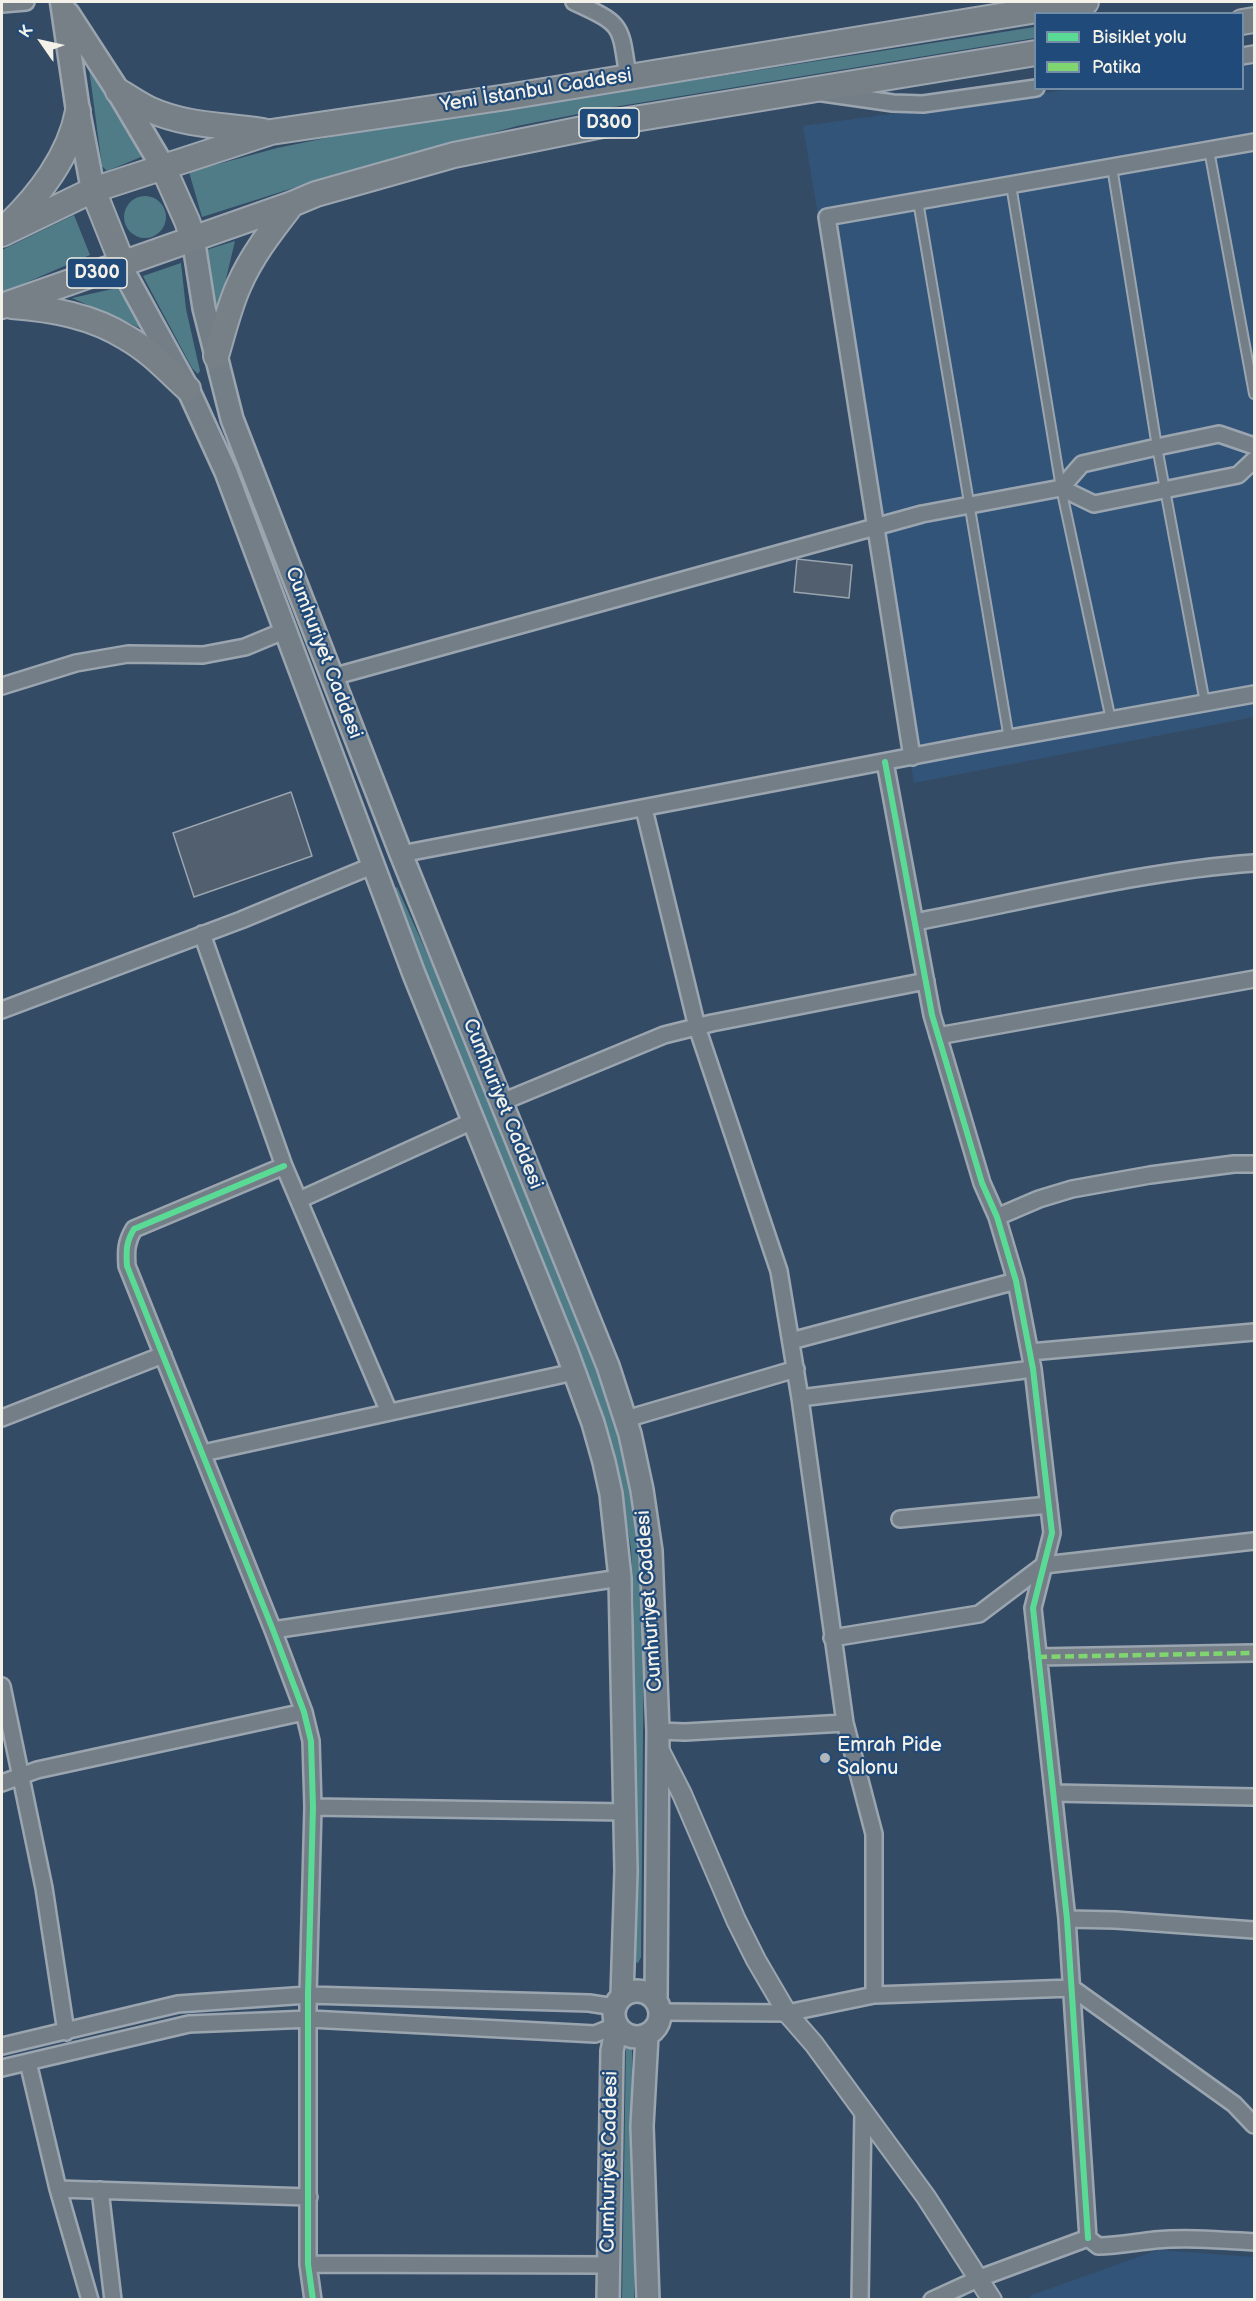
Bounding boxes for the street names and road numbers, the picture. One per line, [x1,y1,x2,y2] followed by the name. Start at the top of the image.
[438,64,634,118] street label: Yeni İstanbul Caddesi
[579,108,639,138] road number: D300
[67,258,127,288] road number: D300
[279,564,367,742] street label: Cumhuriyet Caddesi
[457,1015,547,1193] street label: Cumhuriyet Caddesi
[632,1509,668,1693] street label: Cumhuriyet Caddesi
[596,2071,624,2253] street label: Cumhuriyet Caddesi

